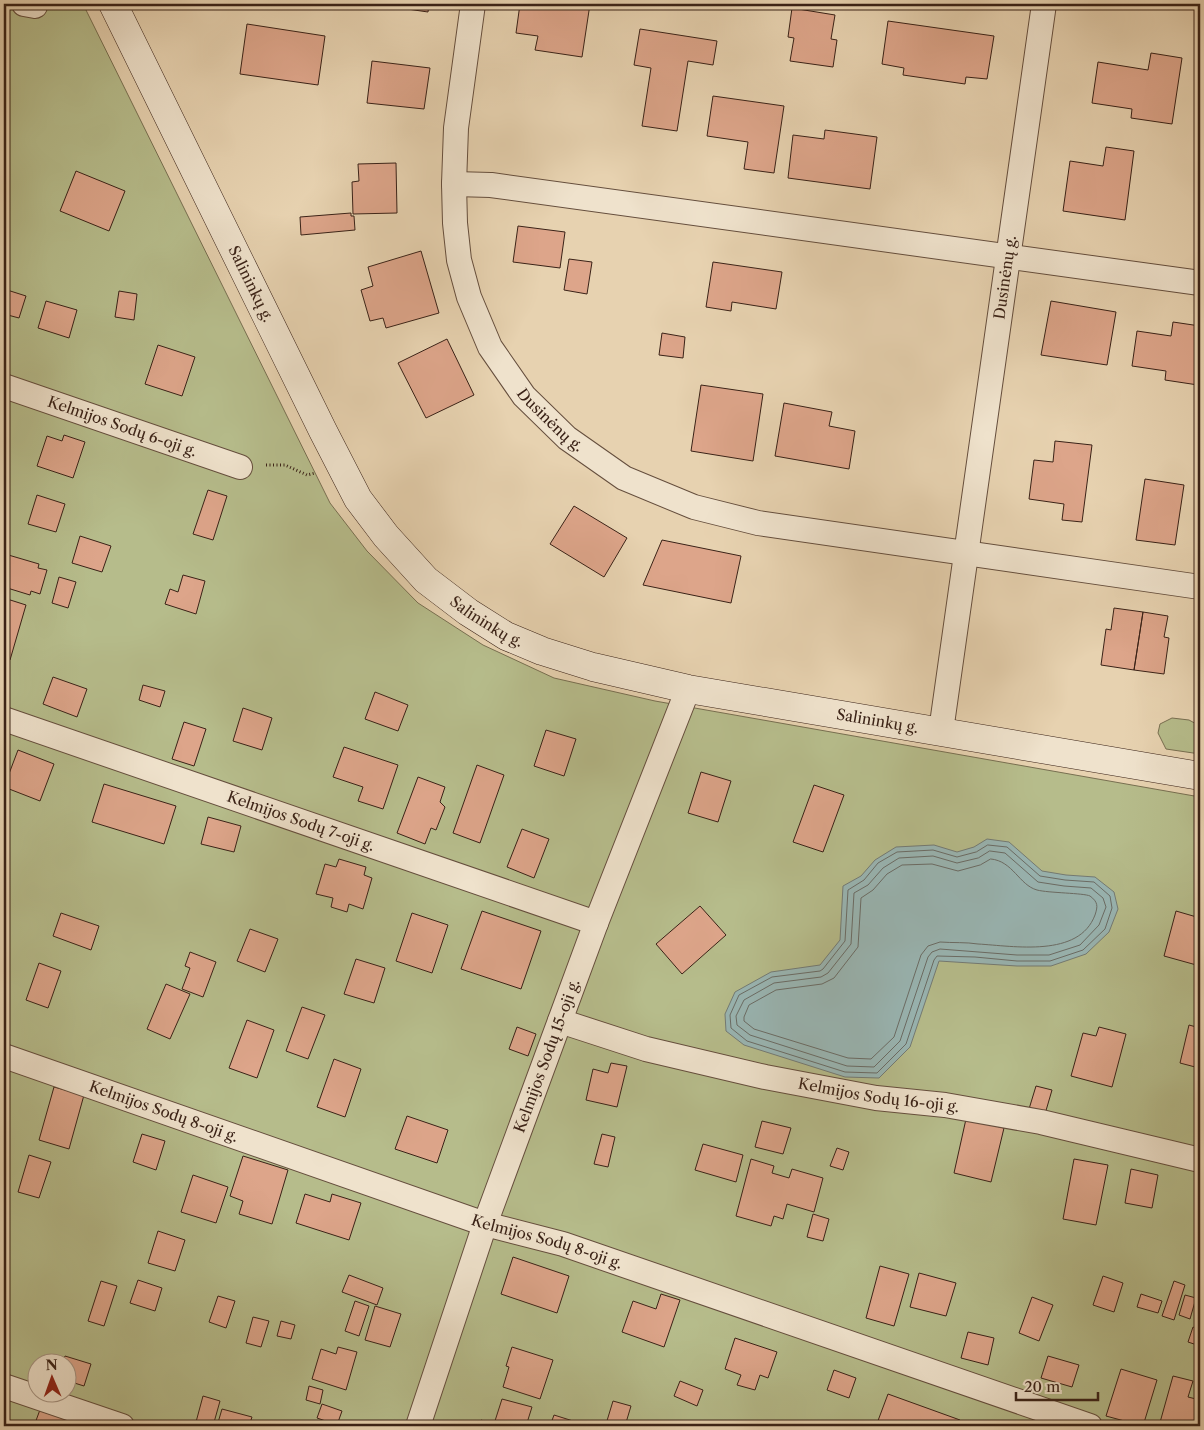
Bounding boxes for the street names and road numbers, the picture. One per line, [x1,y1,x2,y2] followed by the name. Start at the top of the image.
[989,234,1020,321] street label: Dusinėnų g.
[224,242,278,325] street label: Salininkų g.
[513,385,587,455] street label: Dusinėnų g.
[45,392,200,461] street label: Kelmijos Sodų 6-oji g.
[446,592,526,651] street label: Salininkų g.
[835,704,920,737] street label: Salininkų g.
[225,787,377,855] street label: Kelmijos Sodų 7-oji g.
[510,976,584,1135] street label: Kelmijos Sodų 15-oji g.
[797,1073,961,1116] street label: Kelmijos Sodų 16-oji g.
[87,1076,241,1146] street label: Kelmijos Sodų 8-oji g.
[469,1210,625,1273] street label: Kelmijos Sodų 8-oji g.

